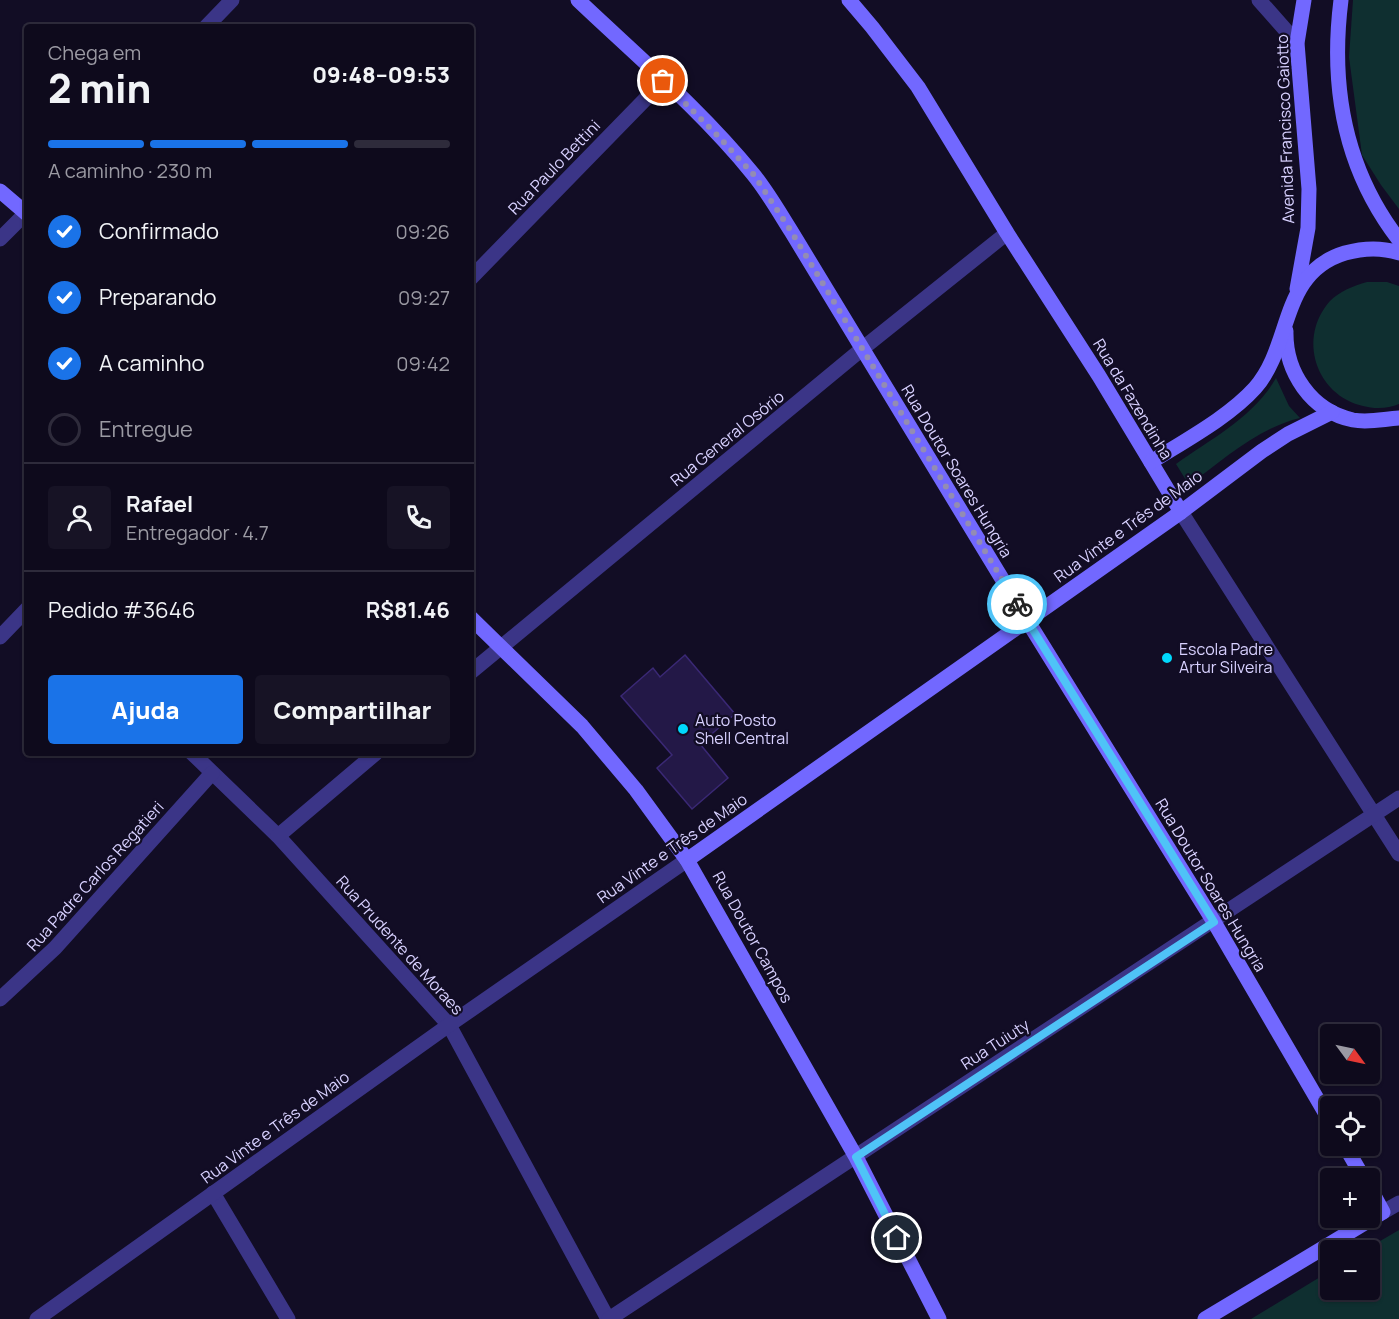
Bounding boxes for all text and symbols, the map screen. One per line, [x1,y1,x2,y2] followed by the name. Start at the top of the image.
[1271,34,1299,224] street label: Avenida Francisco Gaiotto
[48,39,141,66] text: Chega em
[637,55,688,106] pin
[312,60,450,90] text: 09:48–09:53
[48,61,151,115] text: 2 min
[646,64,679,97] icon: bag
[503,115,605,219] street label: Rua Paulo Bettini
[48,157,212,184] text: A caminho · 230 m
[48,215,81,248] icon: check
[99,216,219,246] text: Confirmado
[396,218,450,245] text: 09:26
[48,281,81,314] icon: check
[99,282,217,312] text: Preparando
[398,284,450,311] text: 09:27
[1088,334,1178,464] street label: Rua da Fazendinha
[48,347,81,380] icon: check
[99,348,205,378] text: A caminho
[396,350,450,377] text: 09:42
[896,380,1018,562] street label: Rua Doutor Soares Hungria
[665,385,789,491] street label: Rua General Osório
[99,414,193,444] text: Entregue
[1049,465,1207,587] street label: Rua Vinte e Três de Maio
[48,486,111,549] button: person
[387,486,450,549] button: phone
[126,489,193,519] text: Rafael
[126,519,269,546] text: Entregador · 4.7
[987,574,1047,634] courier
[1001,588,1034,621] icon: bike
[48,595,195,625] text: Pedido #3646
[366,595,450,625] text: R$81.46
[1179,638,1273,678] place label: Escola Padre Artur Silveira
[1160,651,1174,665] marker: Escola Padre Artur Silveira
[48,675,243,744] button: Ajuda
[255,675,450,744] button: Compartilhar
[695,709,789,749] place label: Auto Posto Shell Central
[676,722,690,736] marker: Auto Posto Shell Central
[593,788,751,908] street label: Rua Vinte e Três de Maio
[1150,794,1272,976] street label: Rua Doutor Soares Hungria
[22,796,168,956] street label: Rua Padre Carlos Regatieri
[708,867,798,1007] street label: Rua Doutor Campos
[331,871,469,1019] street label: Rua Prudente de Moraes
[956,1013,1034,1074] street label: Rua Tuiuty
[1320,1024,1380,1084] north arrow
[1320,1024,1380,1300] map controls
[196,1066,354,1188] street label: Rua Vinte e Três de Maio
[1320,1096,1380,1156] button: locate
[1320,1168,1380,1228] button: +
[871,1212,922,1263] pin
[880,1221,913,1254] icon: home
[1320,1240,1380,1300] button: −

